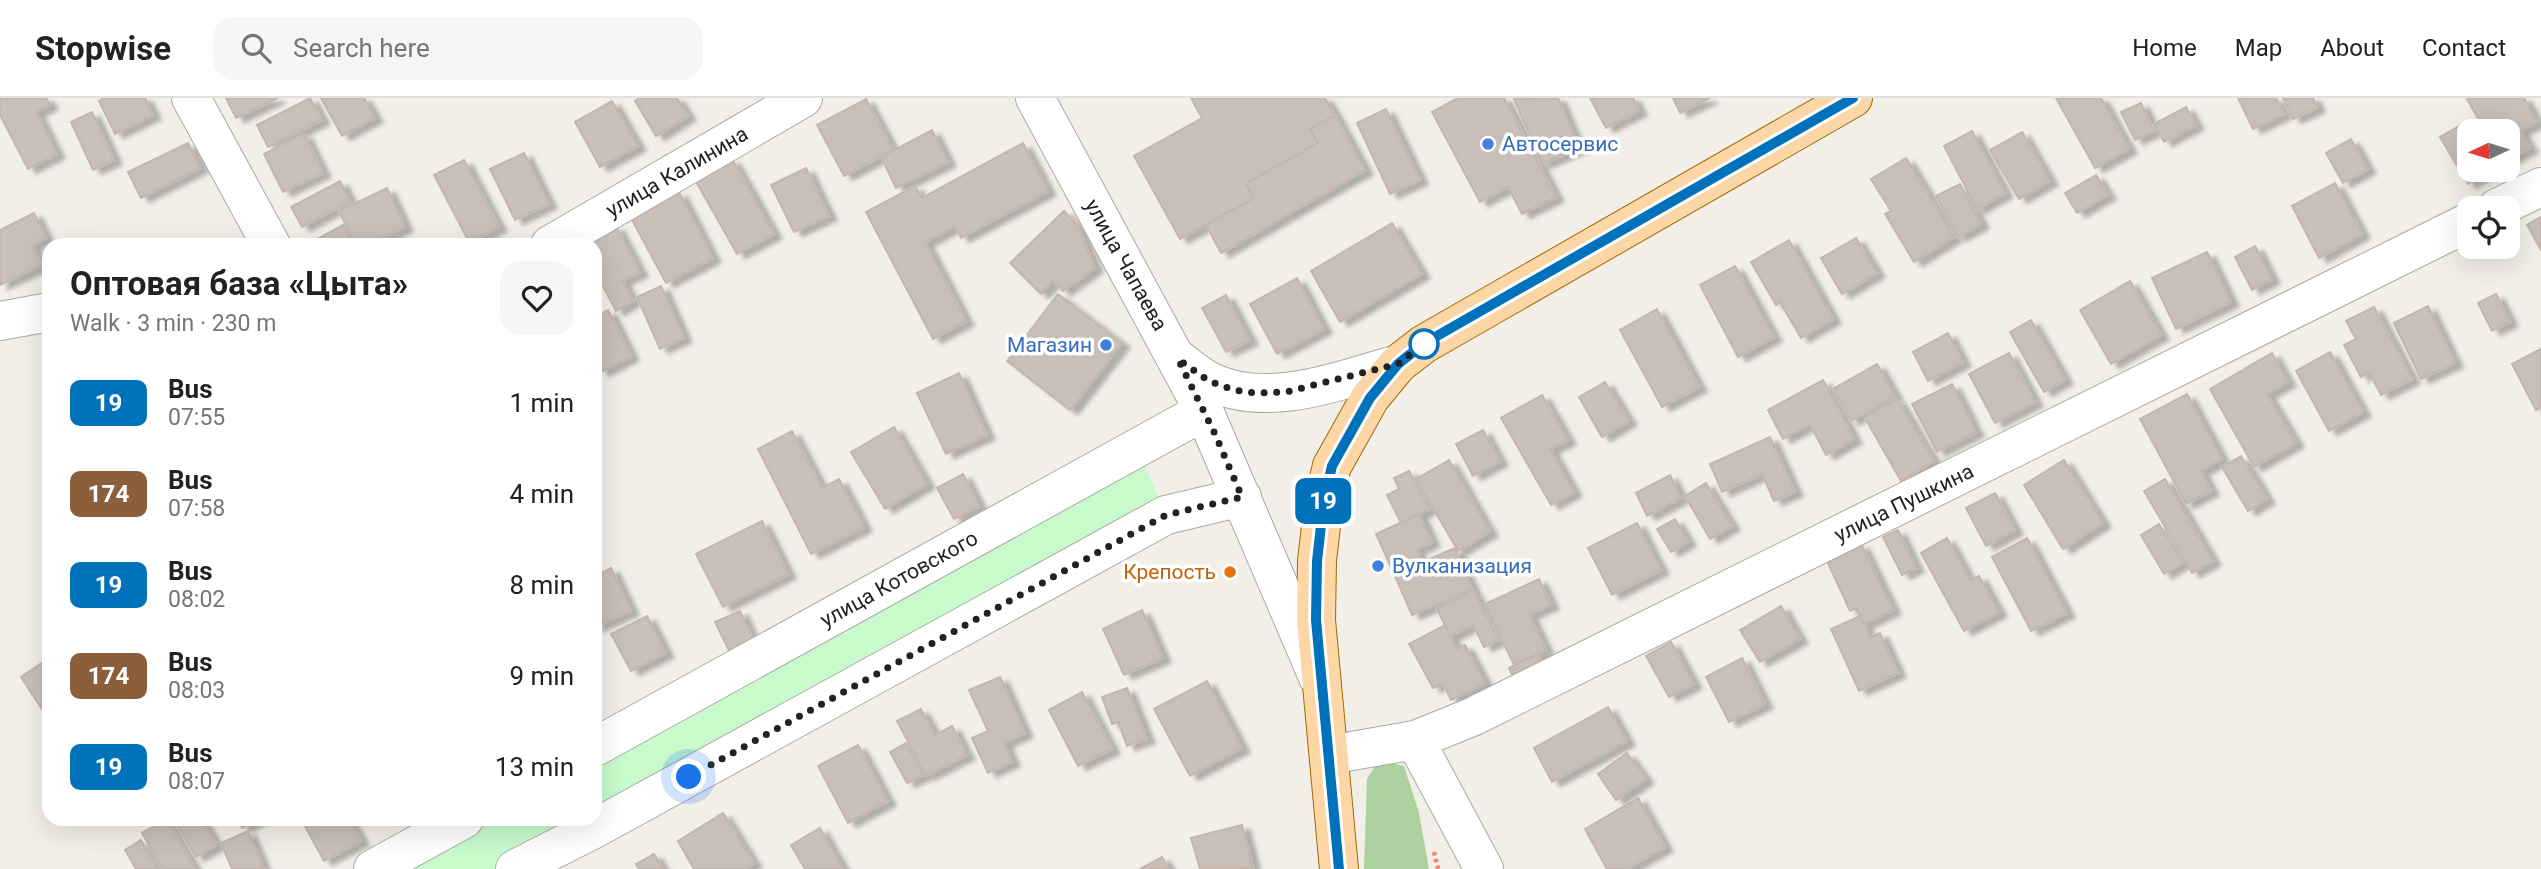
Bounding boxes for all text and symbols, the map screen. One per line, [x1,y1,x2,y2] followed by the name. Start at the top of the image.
[213,17,703,80] search box
[35,29,171,68] text: Stopwise
[237,29,275,67] icon: search
[293,33,430,63] text: Search here
[2132,34,2197,62] text: Home
[2235,34,2282,62] text: Map
[2320,34,2384,62] text: About
[2422,34,2506,62] text: Contact
[2457,119,2520,182] north arrow
[2457,119,2520,259] map controls
[602,122,752,222] street label: улица Калинина
[1502,132,1618,156] place label: Автосервис
[1480,136,1496,152] marker: Автосервис
[1080,195,1172,335] street label: улица Чапаева
[2457,196,2520,259] button: locate
[500,261,574,335] button: heart
[70,264,408,303] text: Оптовая база «Цыта»
[70,310,276,337] text: Walk · 3 min · 230 m
[1409,329,1439,359] unlabelled marker
[1007,333,1092,357] place label: Магазин
[1098,337,1114,353] marker: Магазин
[168,374,213,404] text: Bus
[509,388,574,418] text: 1 min
[95,389,122,417] text: 19
[168,404,225,431] text: 07:55
[1831,459,1977,547] street label: улица Пушкина
[168,465,213,495] text: Bus
[1292,478,1354,524] line badge: 19
[509,479,574,509] text: 4 min
[88,480,129,508] text: 174
[1309,487,1337,515] text: 19
[168,495,225,522] text: 07:58
[816,526,982,632] street label: улица Котовского
[1392,554,1532,578] place label: Вулканизация
[168,556,213,586] text: Bus
[1370,558,1386,574] marker: Вулканизация
[1123,560,1216,584] place label: Крепость
[1222,564,1238,580] marker: Крепость
[509,570,574,600] text: 8 min
[95,571,122,599] text: 19
[168,586,225,613] text: 08:02
[168,647,213,677] text: Bus
[509,661,574,691] text: 9 min
[88,662,129,690] text: 174
[168,677,225,704] text: 08:03
[168,738,213,768] text: Bus
[495,752,574,782] text: 13 min
[95,753,122,781] text: 19
[671,759,706,794] your location
[168,768,225,795] text: 08:07

